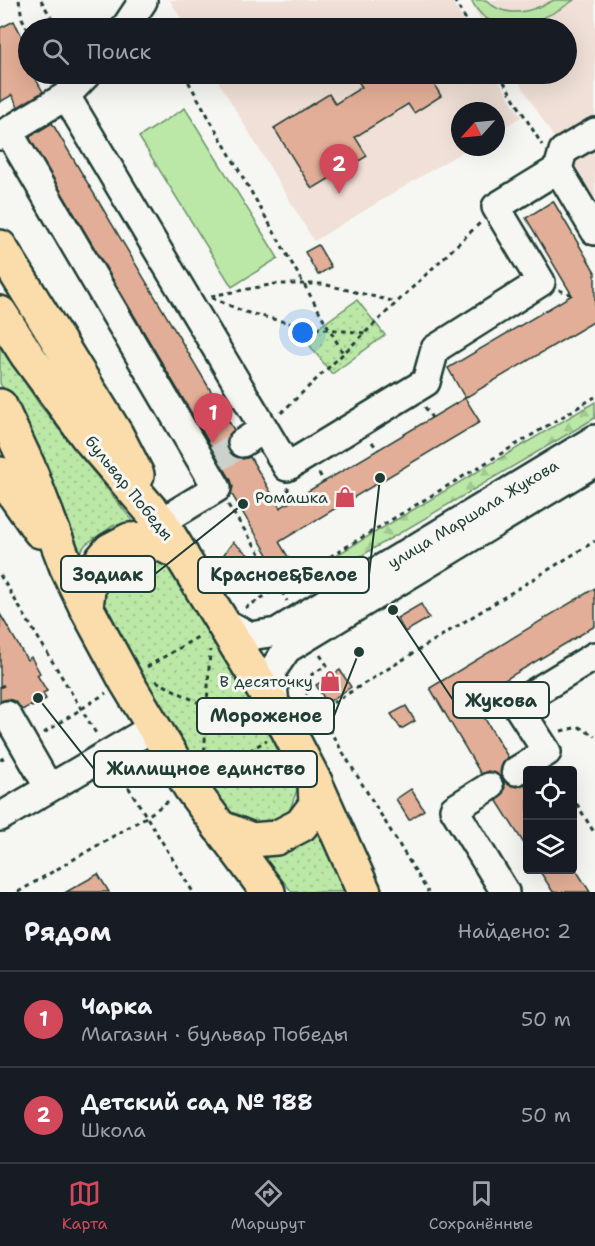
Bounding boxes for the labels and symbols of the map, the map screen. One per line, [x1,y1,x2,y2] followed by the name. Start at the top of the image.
[451,102,505,156] north arrow
[320,144,358,194] pin: 2
[288,318,317,347] your location
[194,394,232,443] pin: 1
[80,431,178,545] street label: бульвар Победы
[384,455,562,573] street label: улица Маршала Жукова
[333,485,357,509] shop icon: Ромашка
[255,487,328,508] place label: Ромашка
[61,556,155,592] callout: Зодиак
[198,557,369,593] callout: Красное&Белое
[73,563,143,587] text: Зодиак
[210,563,358,587] text: Красное&Белое
[318,669,342,693] shop icon: В десяточку
[220,671,313,692] place label: В десяточку
[453,682,549,718] callout: Жукова
[465,689,538,713] text: Жукова
[197,698,334,734] callout: Мороженое
[210,704,323,728] text: Мороженое
[94,751,317,787] callout: Жилищное единство
[107,757,306,781] text: Жилищное единство

